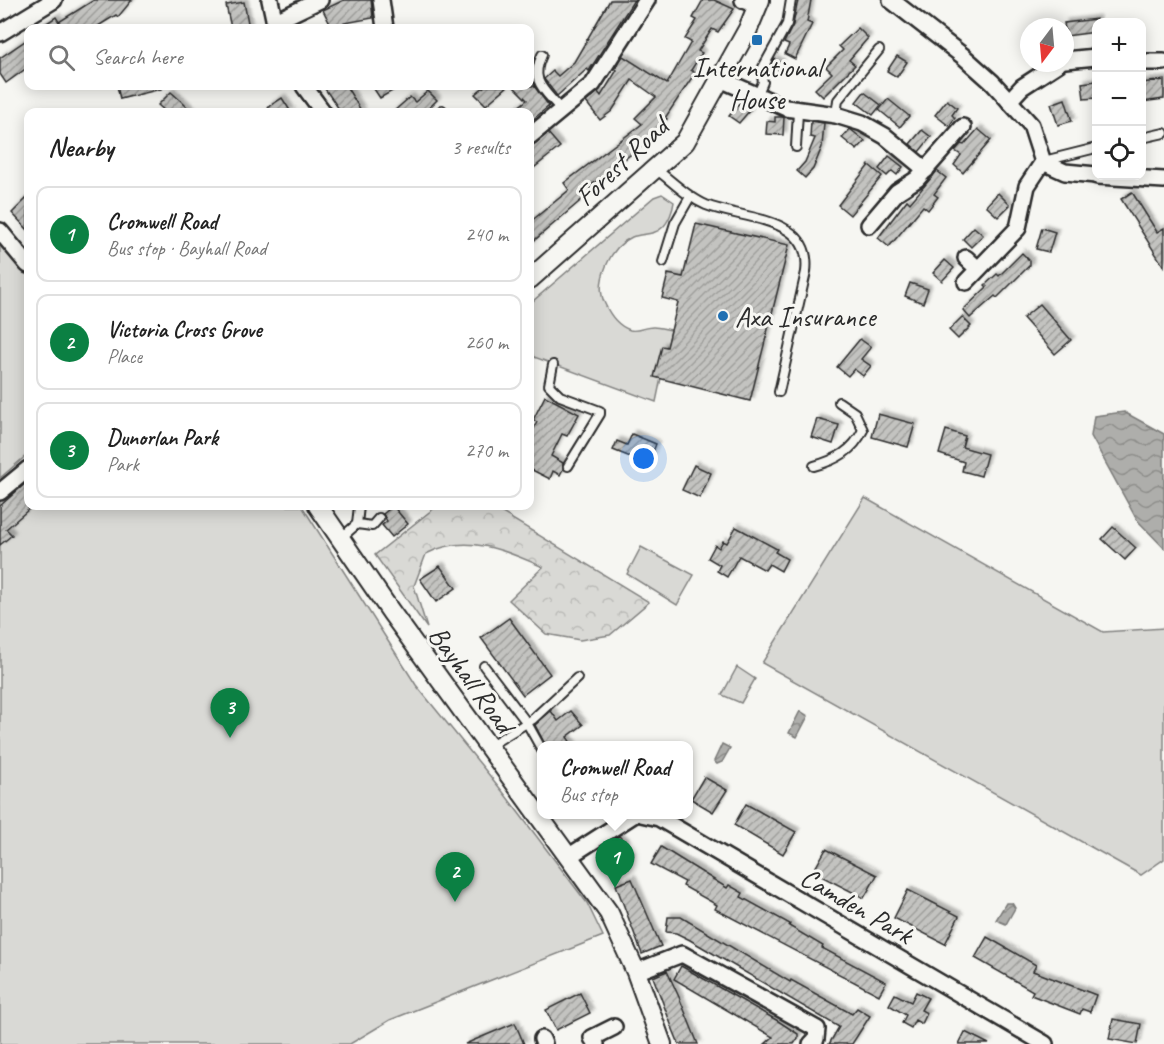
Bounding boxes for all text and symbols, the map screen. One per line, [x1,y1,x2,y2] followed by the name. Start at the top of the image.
[1020,18,1074,72] north arrow
[1092,18,1146,180] map controls
[1092,18,1146,72] button: +
[24,24,534,90] search box
[750,33,764,47] marker: International House
[45,41,78,74] icon: search
[93,43,183,71] text: Search here
[693,50,827,117] place label: International House
[1092,72,1146,126] button: −
[567,107,678,213] street label: Forest Road
[1092,126,1146,180] button: locate
[48,131,113,164] text: Nearby
[451,135,510,160] text: 3 results
[107,208,217,236] text: Cromwell Road
[65,222,74,247] text: 1
[465,222,508,247] text: 240 m
[107,236,266,261] text: Bus stop · Bayhall Road
[735,299,877,334] place label: Axa Insurance
[716,309,730,323] marker: Axa Insurance
[107,316,262,344] text: Victoria Cross Grove
[65,330,74,355] text: 2
[465,330,508,355] text: 260 m
[107,344,142,369] text: Place
[107,424,218,452] text: Dunorlan Park
[65,438,74,463] text: 3
[465,438,508,463] text: 270 m
[629,444,658,473] your location
[107,452,139,477] text: Park
[421,619,524,743] street label: Bayhall Road
[210,688,250,738] pin: 3
[537,741,693,819] popup
[560,754,670,782] text: Cromwell Road
[560,782,617,807] text: Bus stop
[596,838,634,888] pin: 1
[436,852,474,902] pin: 2
[794,859,921,953] street label: Camden Park

